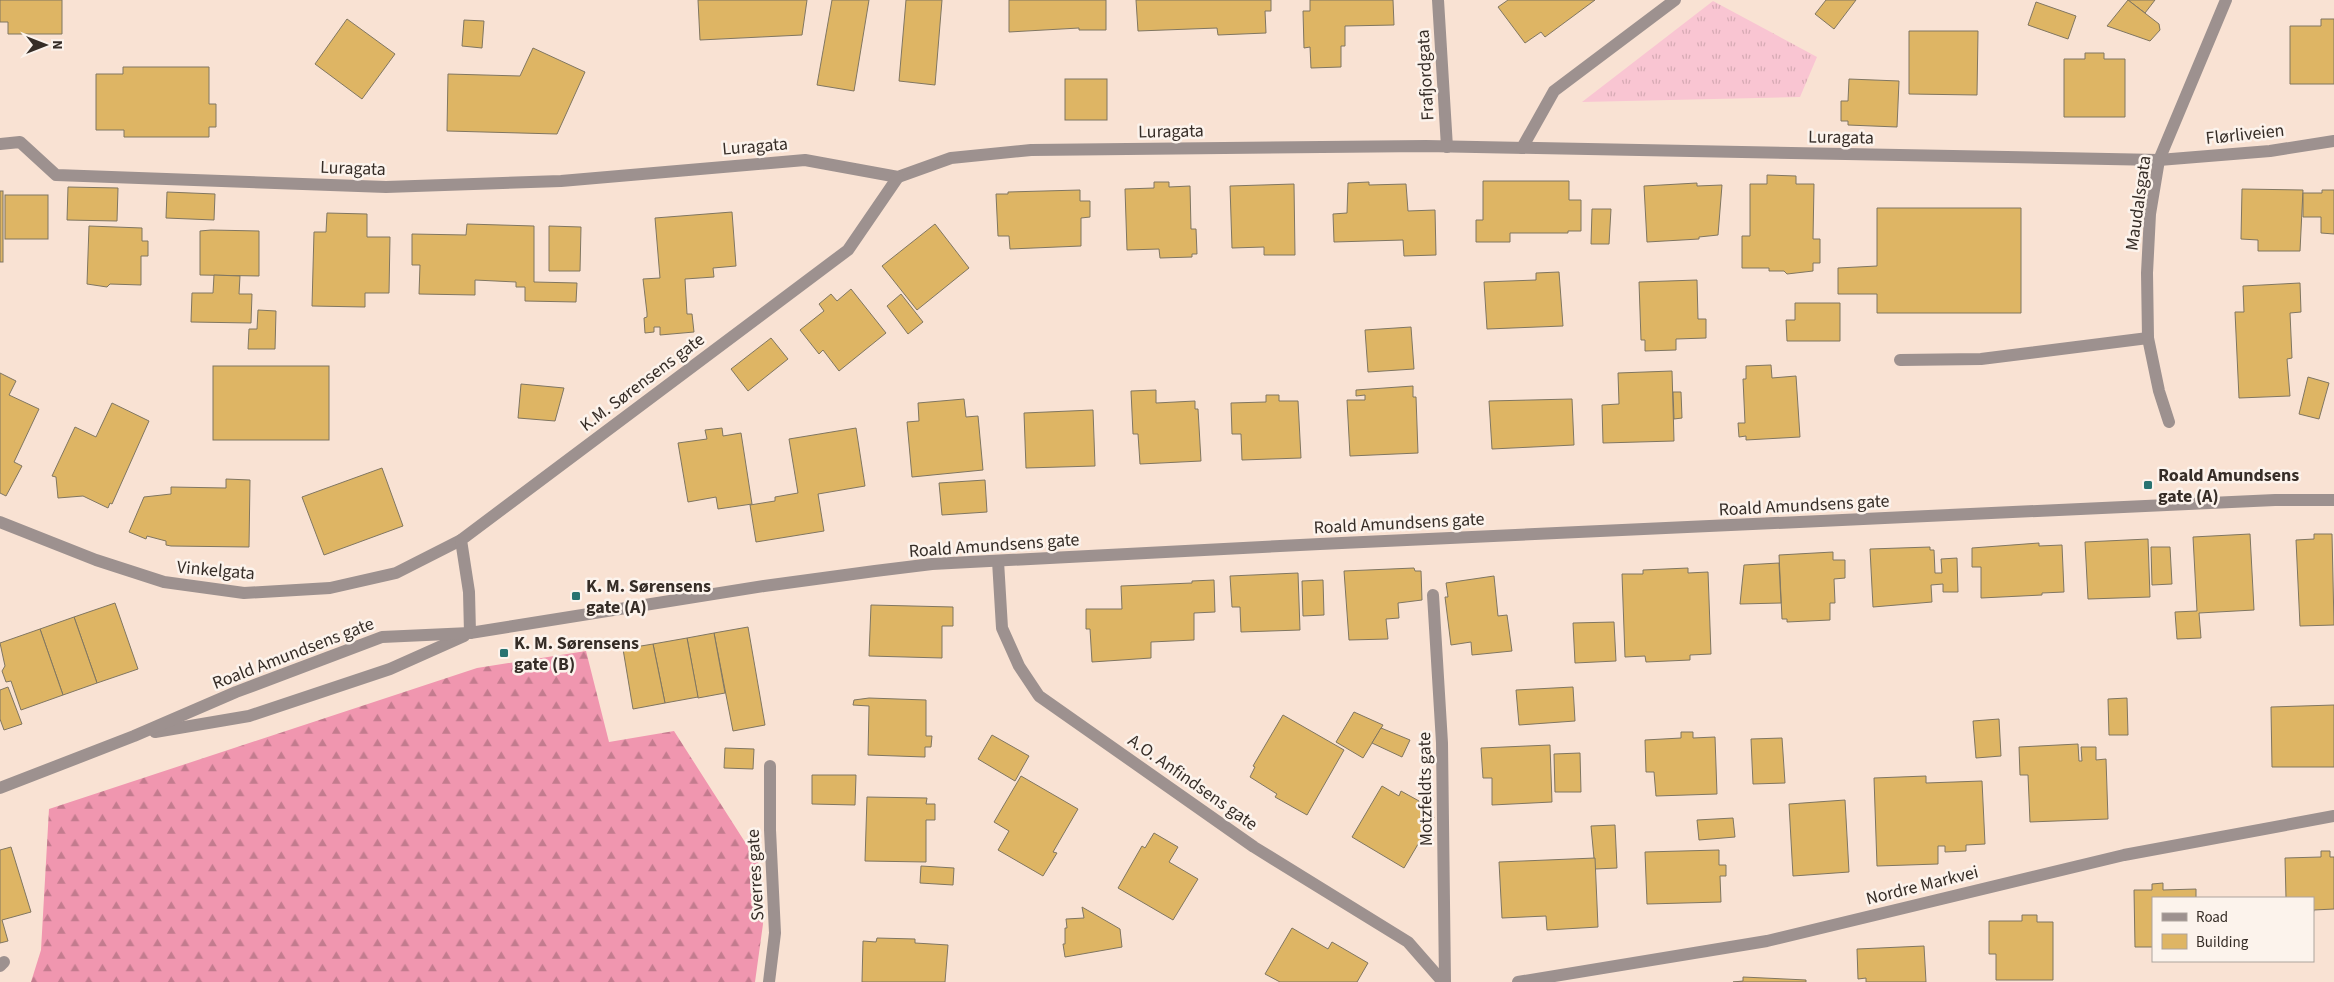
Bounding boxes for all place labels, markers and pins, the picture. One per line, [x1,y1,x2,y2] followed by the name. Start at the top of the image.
[2158,463,2299,509] place label: Roald Amundsens gate (A)
[2142,479,2154,491] marker: Roald Amundsens gate (A)
[586,574,711,620] place label: K. M. Sørensens gate (A)
[570,590,582,602] marker: K. M. Sørensens gate (A)
[514,631,639,677] place label: K. M. Sørensens gate (B)
[498,647,510,659] marker: K. M. Sørensens gate (B)

